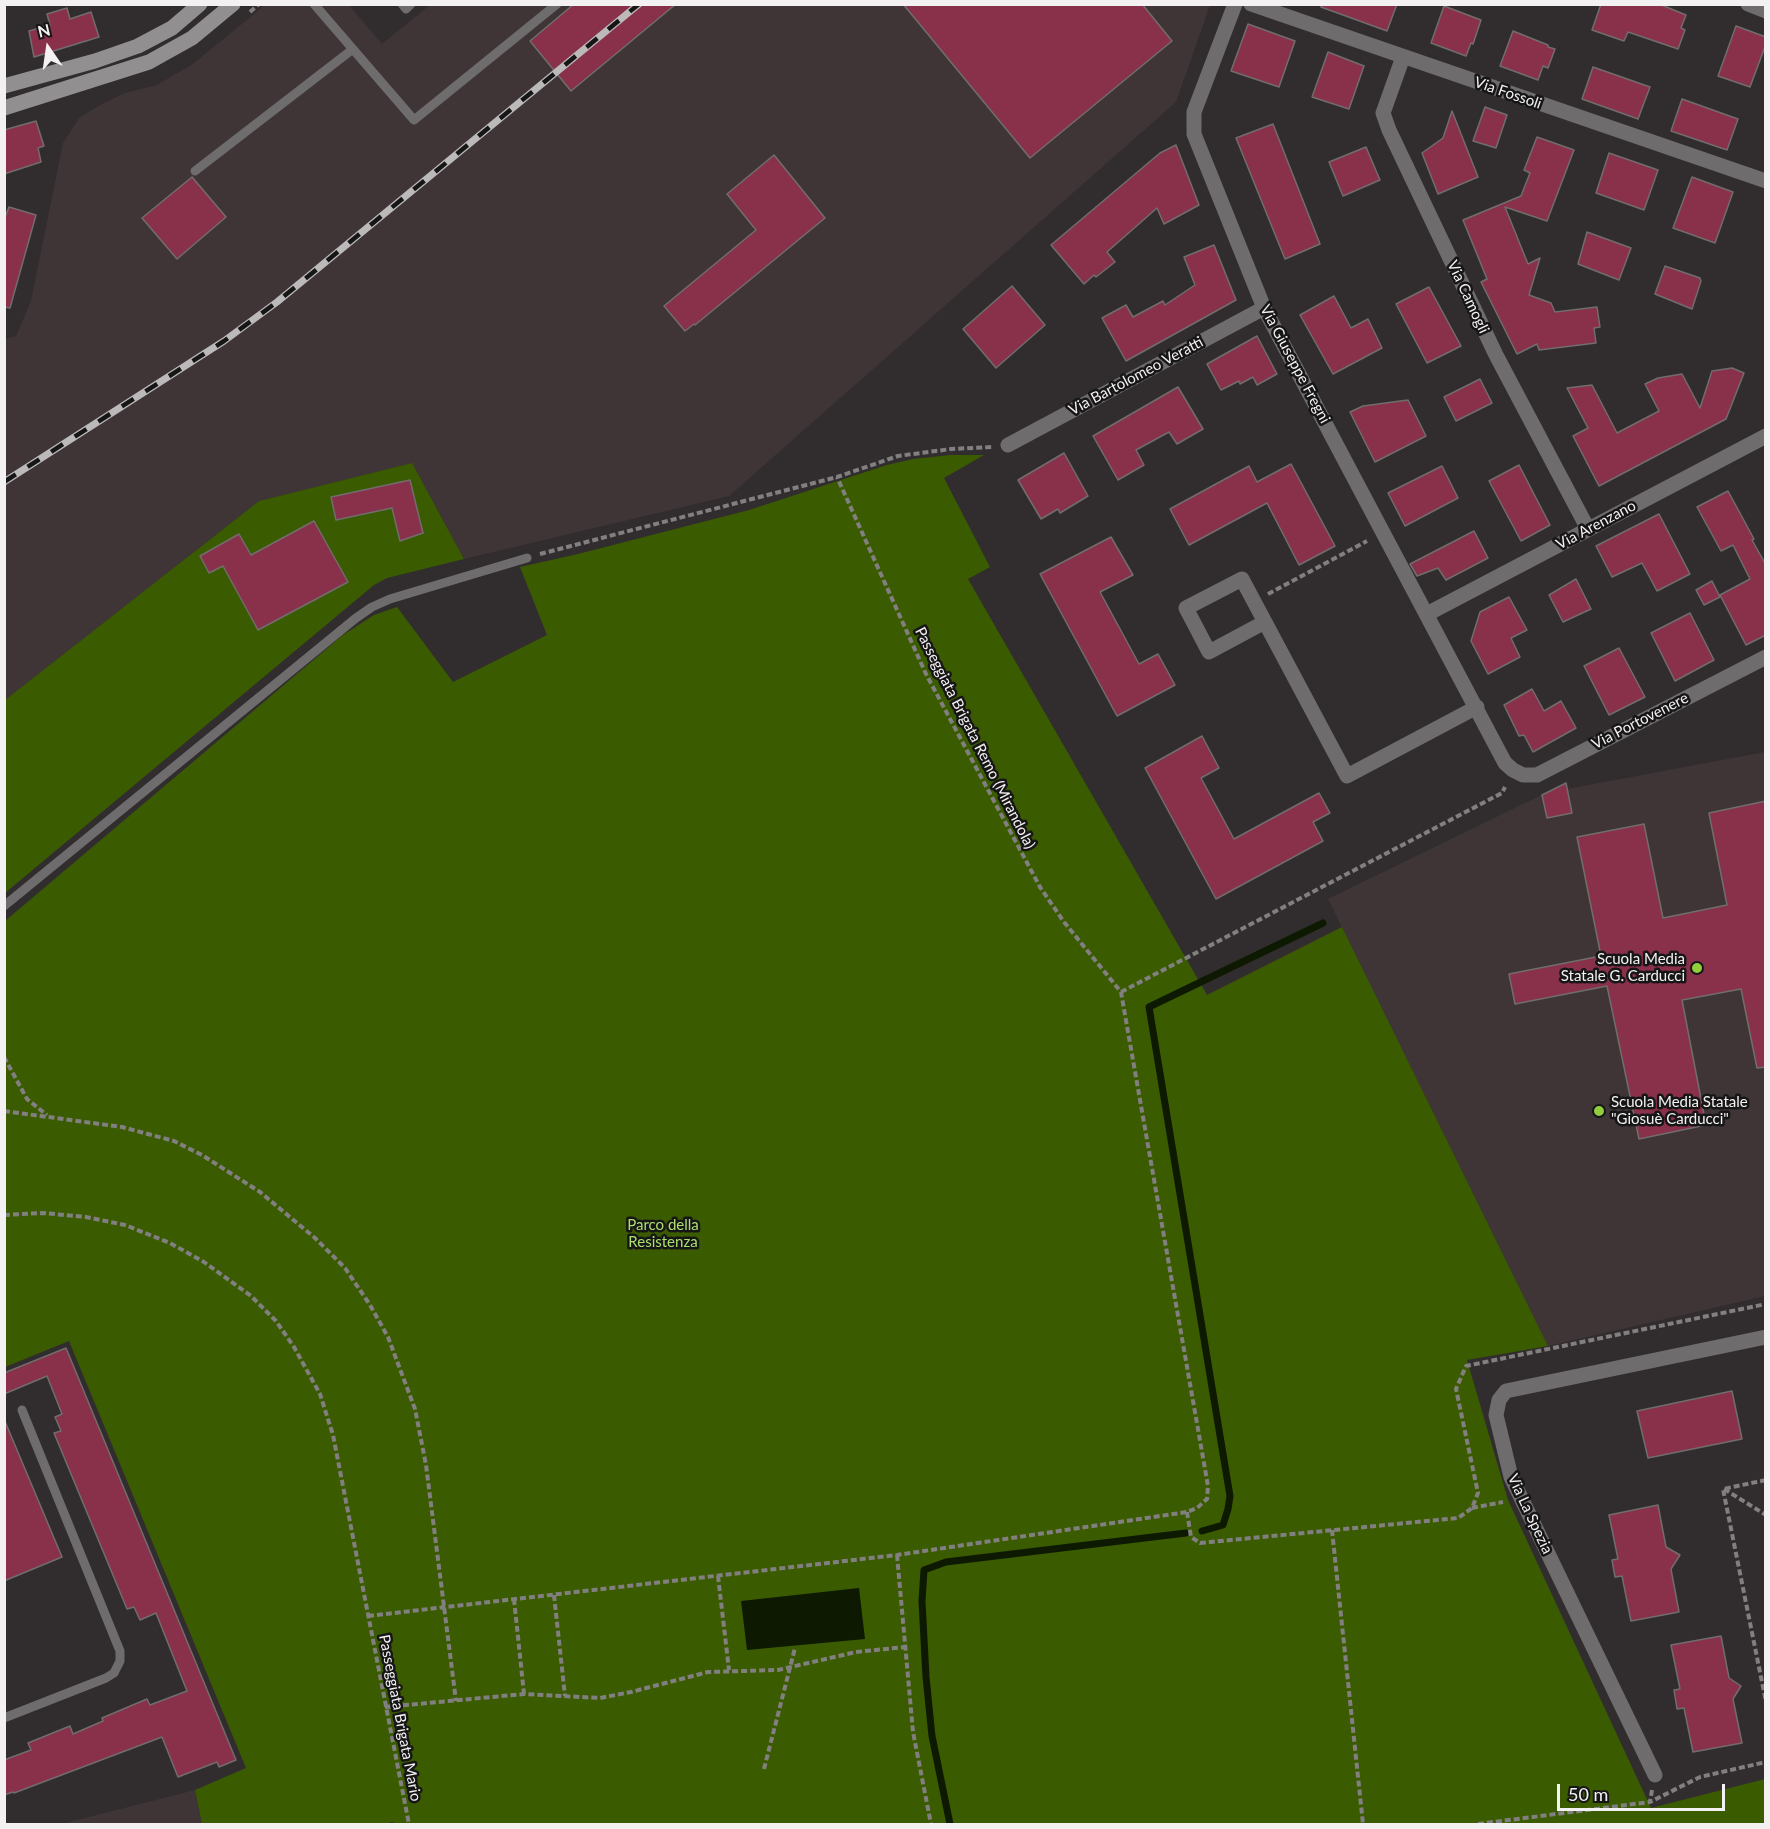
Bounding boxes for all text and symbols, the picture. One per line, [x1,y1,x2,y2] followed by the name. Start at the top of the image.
[18,18,78,78] north arrow
[36,19,52,41] text: N
[1472,73,1544,113] street label: Via Fossoli
[1443,258,1493,336] street label: Via Camogli
[1256,302,1334,426] street label: Via Giuseppe Fregni
[1066,333,1206,419] street label: Via Bartolomeo Veratti
[1553,496,1639,554] street label: Via Arenzano
[911,624,1039,852] street label: Passeggiata Brigata Remo (Mirandola)
[1589,689,1691,753] street label: Via Portovenere
[1561,950,1685,985] place label: Scuola Media Statale G. Carducci
[1690,961,1704,975] marker: Scuola Media Statale G. Carducci
[1611,1093,1748,1128] place label: Scuola Media Statale "Giosuè Carducci"
[1592,1104,1606,1118] marker: Scuola Media Statale "Giosuè Carducci"
[627,1216,699,1251] park label: Parco della Resistenza
[1504,1471,1556,1557] street label: Via La Spezia
[375,1633,425,1803] street label: Passeggiata Brigata Mario
[1560,1772,1728,1810] scale bar
[1568,1783,1608,1805] text: 50 m

